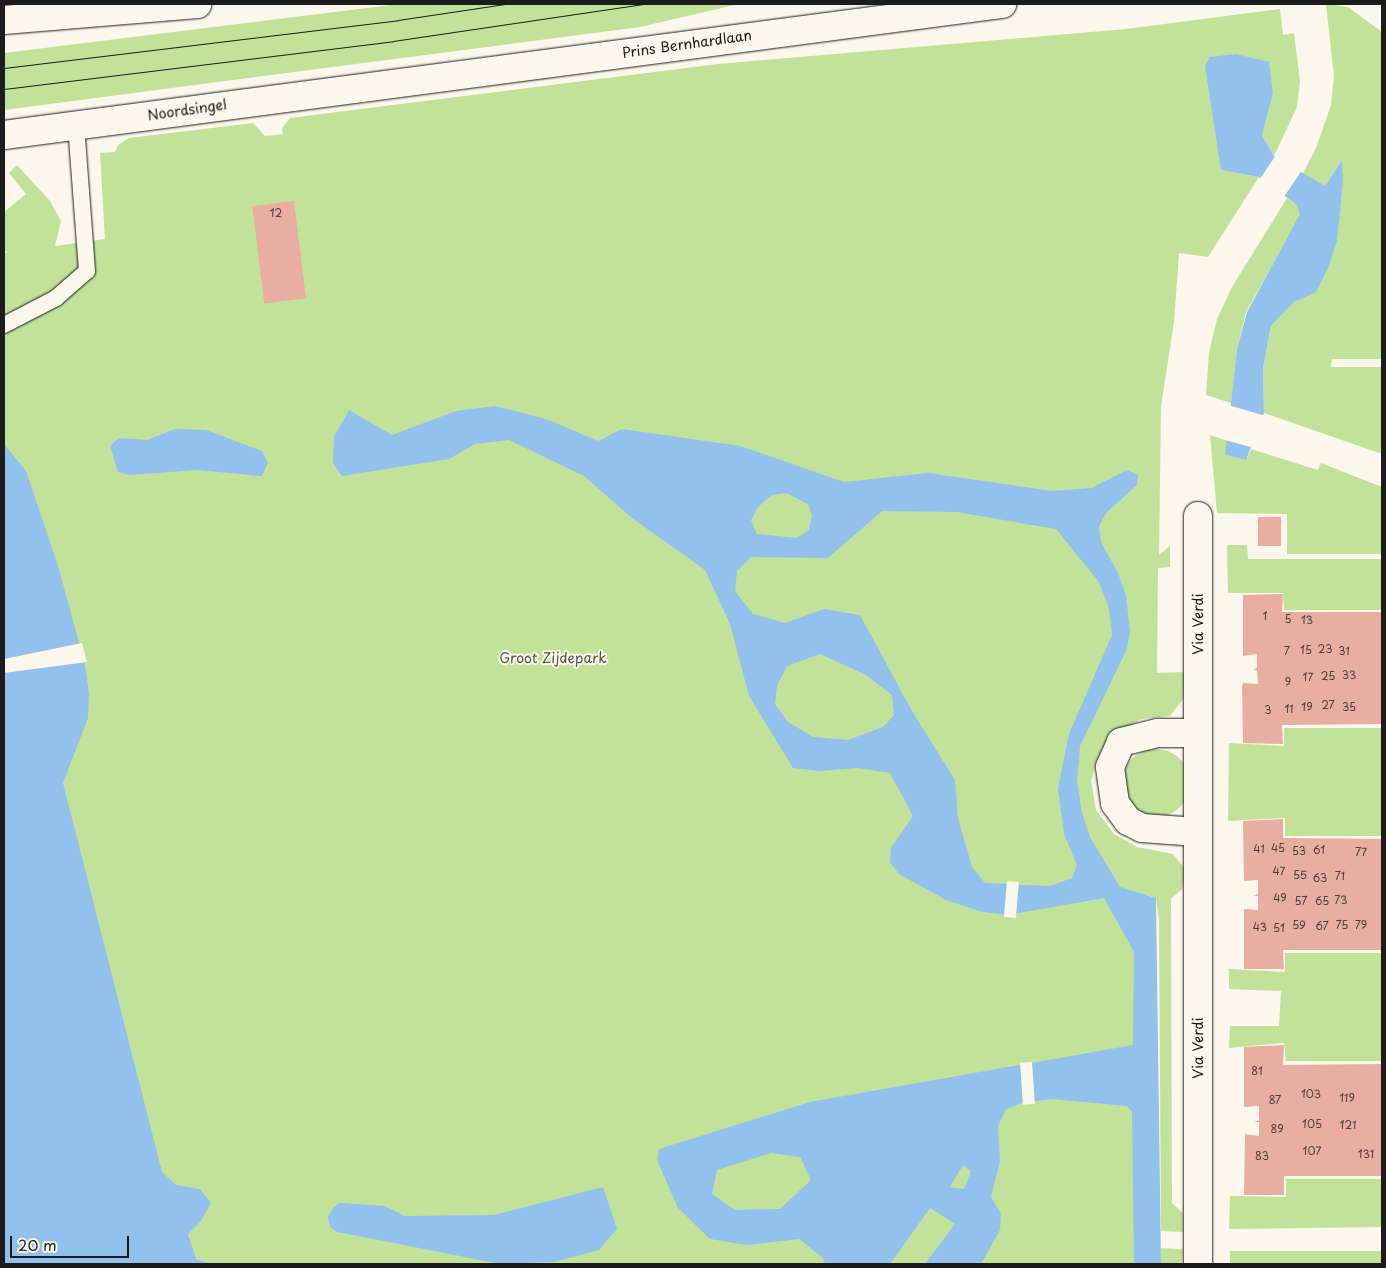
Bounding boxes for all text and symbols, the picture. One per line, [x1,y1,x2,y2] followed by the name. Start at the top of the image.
[621,27,753,61] street label: Prins Bernhardlaan
[146,96,228,124] street label: Noordsingel
[270,206,282,220] house number: 12
[1190,594,1206,654] street label: Via Verdi
[1263,609,1267,623] house number: 1
[1284,612,1292,626] house number: 5
[1301,613,1313,627] house number: 13
[1318,642,1332,656] house number: 23
[1300,643,1312,657] house number: 15
[1284,644,1290,658] house number: 7
[1338,644,1350,658] house number: 31
[499,650,607,666] park label: Groot Zijdepark
[1342,668,1356,682] house number: 33
[1321,669,1335,683] house number: 25
[1303,670,1313,684] house number: 17
[1285,675,1291,689] house number: 9
[1321,698,1335,712] house number: 27
[1301,700,1313,714] house number: 19
[1342,700,1356,714] house number: 35
[1284,702,1294,716] house number: 11
[1264,703,1272,717] house number: 3
[1271,841,1285,855] house number: 45
[1253,842,1265,856] house number: 41
[1313,843,1325,857] house number: 61
[1292,844,1306,858] house number: 53
[1355,845,1367,859] house number: 77
[1273,864,1285,878] house number: 47
[1293,868,1307,882] house number: 55
[1335,869,1345,883] house number: 71
[1313,871,1327,885] house number: 63
[1273,891,1287,905] house number: 49
[1334,893,1348,907] house number: 73
[1294,894,1308,908] house number: 57
[1315,894,1329,908] house number: 65
[1292,918,1306,932] house number: 59
[1336,918,1348,932] house number: 75
[1355,918,1367,932] house number: 79
[1315,919,1329,933] house number: 67
[1253,920,1267,934] house number: 43
[1273,921,1285,935] house number: 51
[1190,1018,1206,1078] street label: Via Verdi
[1251,1064,1263,1078] house number: 81
[1301,1087,1321,1101] house number: 103
[1339,1091,1355,1105] house number: 119
[1269,1093,1281,1107] house number: 87
[1302,1117,1322,1131] house number: 105
[1340,1118,1356,1132] house number: 121
[1270,1122,1284,1136] house number: 89
[1303,1144,1321,1158] house number: 107
[1358,1147,1374,1161] house number: 131
[1255,1149,1269,1163] house number: 83
[12,1226,131,1258] scale bar
[18,1233,57,1256] text: 20 m

